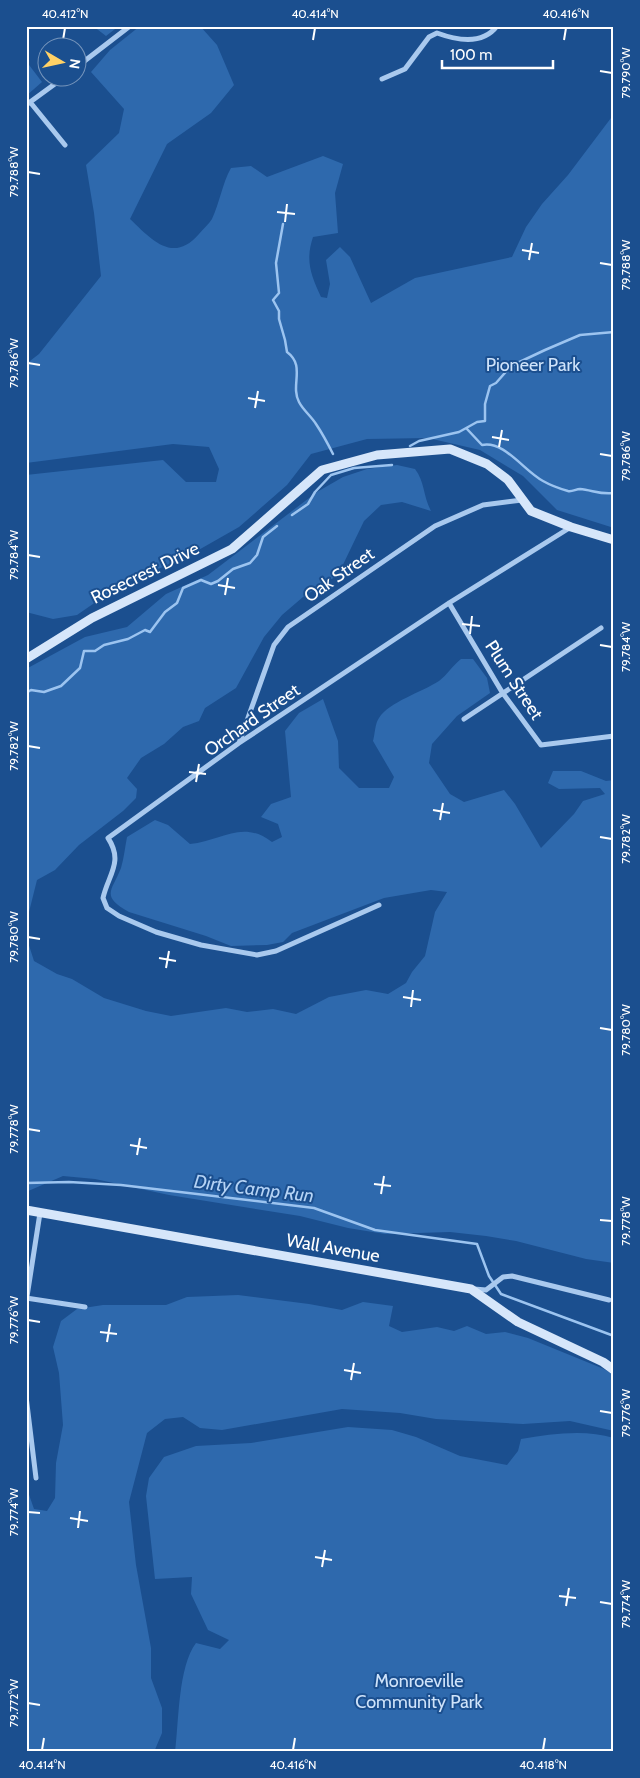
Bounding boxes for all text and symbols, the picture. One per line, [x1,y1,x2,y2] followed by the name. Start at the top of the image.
[42,6,88,21] text: 40.412°N
[291,6,339,21] text: 40.414°N
[542,6,590,21] text: 40.416°N
[38,38,88,88] north arrow
[442,38,554,70] scale bar
[450,46,492,64] text: 100 m
[618,47,633,99] text: 79.790°W
[65,58,85,70] text: N
[6,146,21,197] text: 79.788°W
[618,239,633,290] text: 79.788°W
[6,337,21,388] text: 79.786°W
[486,354,581,376] park label: Pioneer Park
[618,430,633,481] text: 79.786°W
[6,529,21,580] text: 79.784°W
[87,537,203,609] street label: Rosecrest Drive
[300,543,378,607] street label: Oak Street
[618,621,633,672] text: 79.784°W
[480,636,548,724] street label: Plum Street
[200,679,304,761] street label: Orchard Street
[6,721,21,771] text: 79.782°W
[618,814,633,864] text: 79.782°W
[6,911,21,963] text: 79.780°W
[618,1004,633,1056] text: 79.780°W
[6,1104,21,1154] text: 79.778°W
[193,1170,315,1207] water label: Dirty Camp Run
[618,1196,633,1246] text: 79.778°W
[285,1229,381,1267] street label: Wall Avenue
[6,1295,21,1344] text: 79.776°W
[618,1388,633,1437] text: 79.776°W
[6,1487,21,1536] text: 79.774°W
[618,1579,633,1628] text: 79.774°W
[355,1670,484,1713] park label: Monroeville Community Park
[6,1678,21,1727] text: 79.772°W
[18,1757,66,1772] text: 40.414°N
[269,1757,317,1772] text: 40.416°N
[519,1757,567,1772] text: 40.418°N

